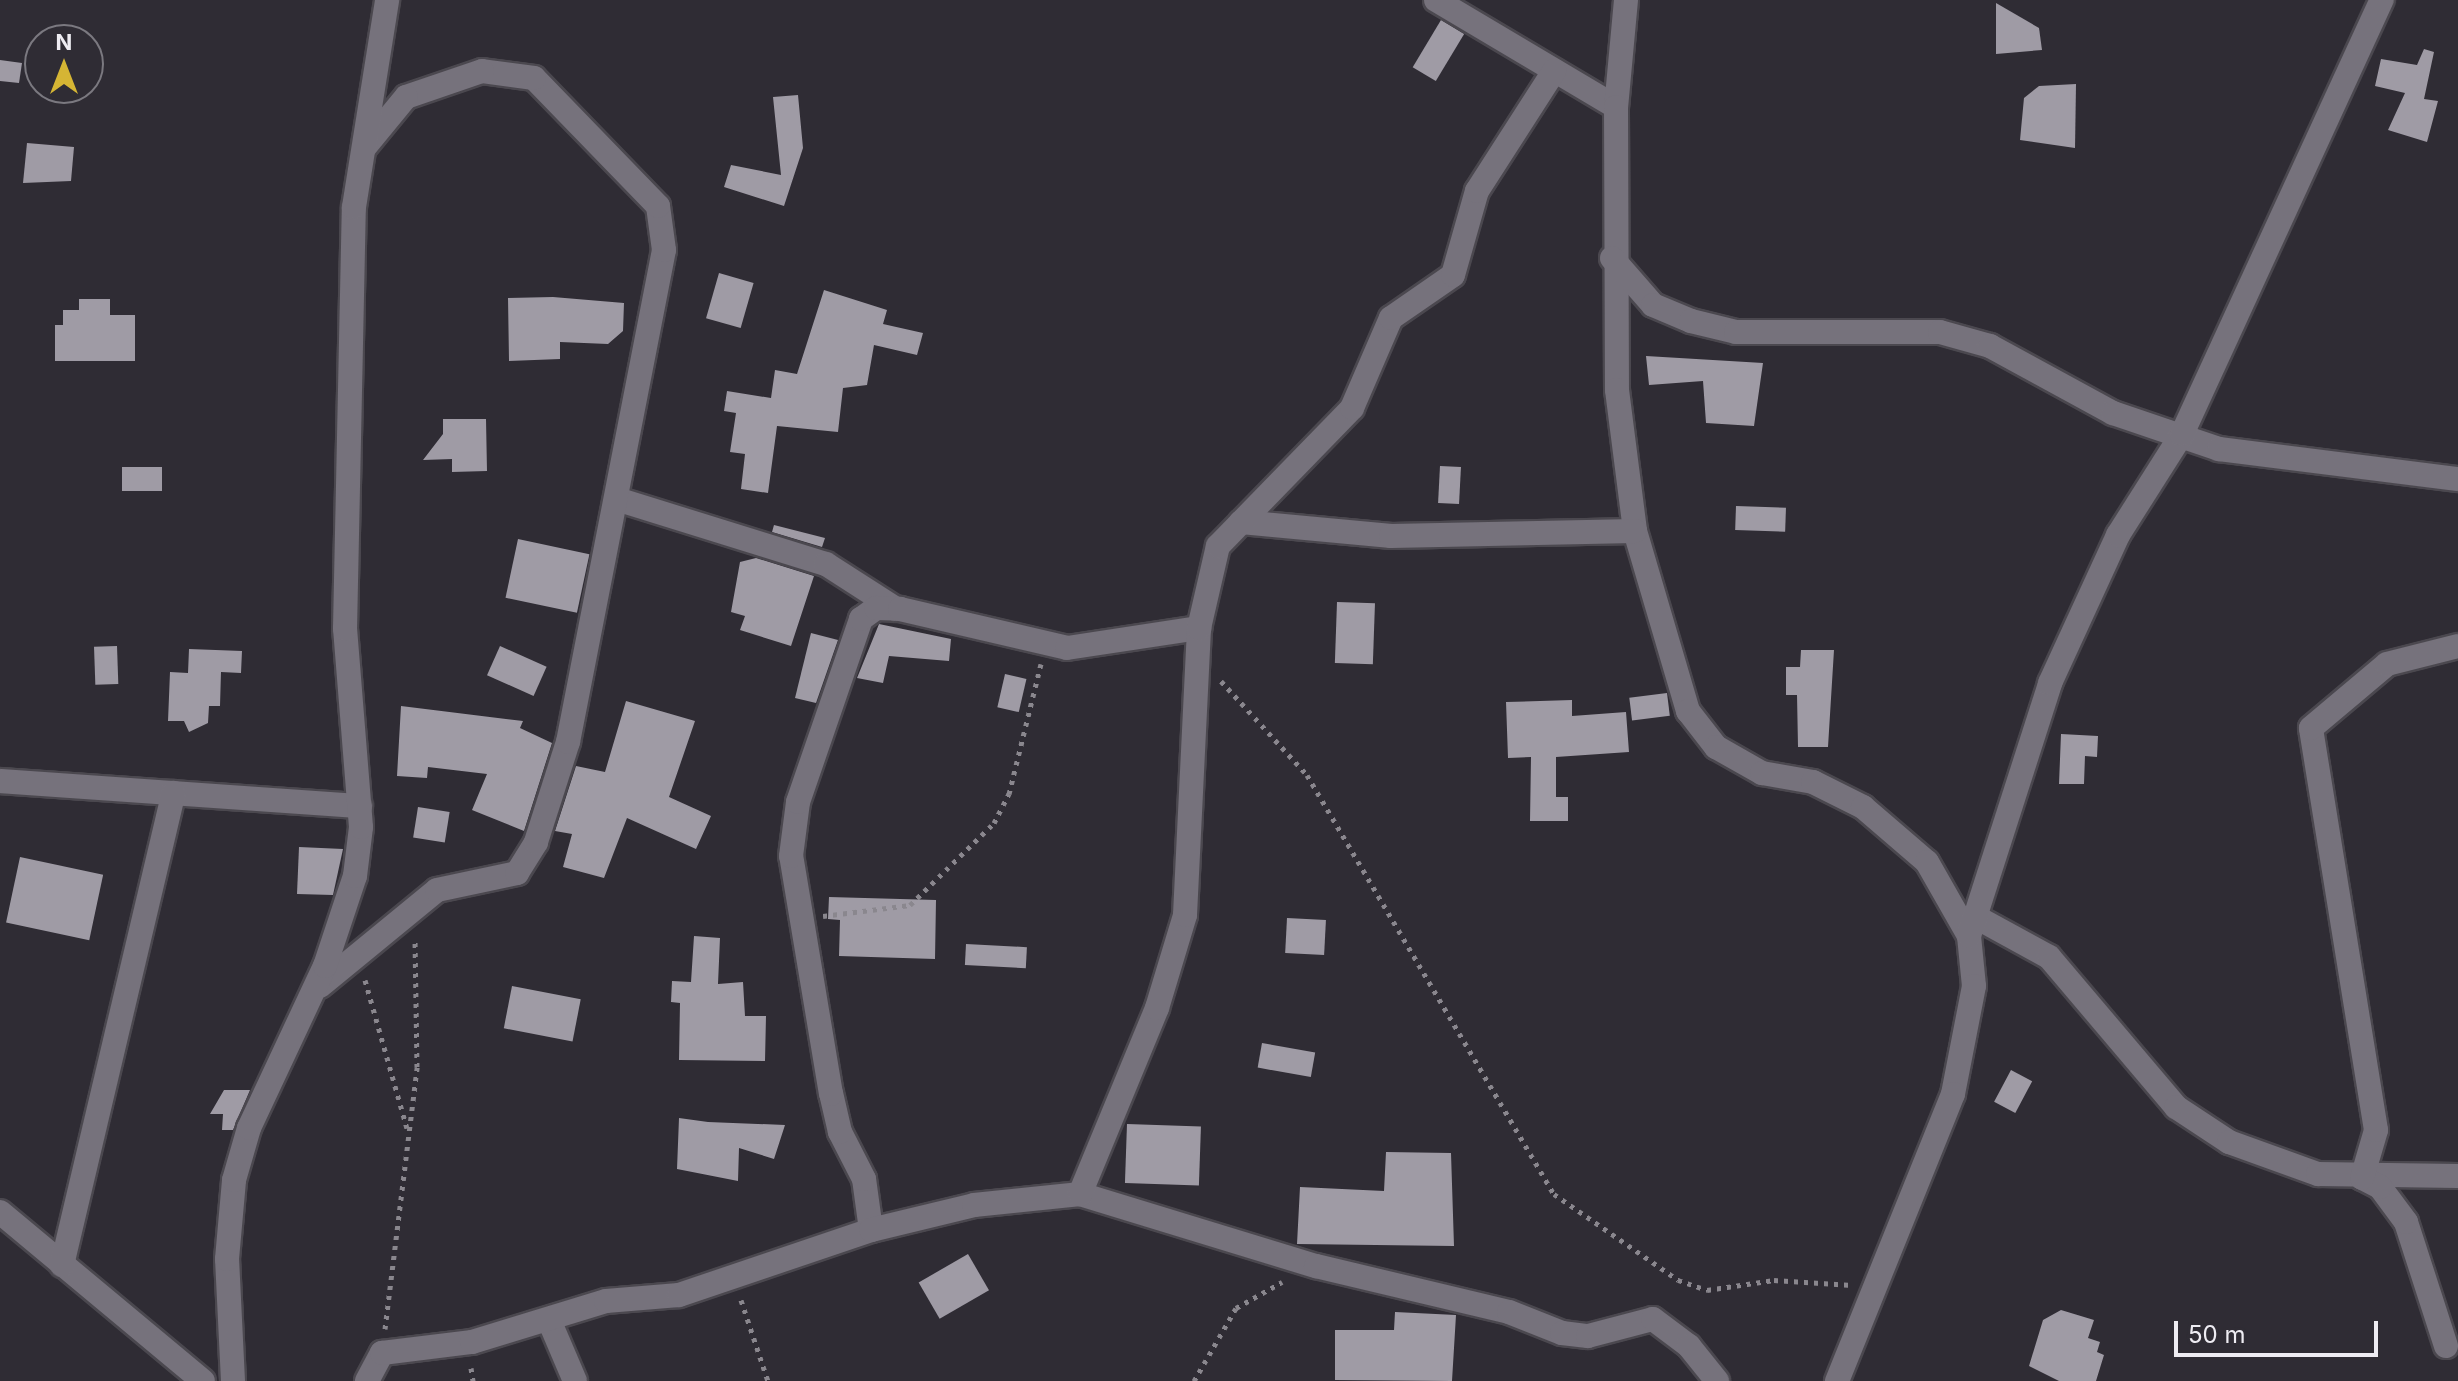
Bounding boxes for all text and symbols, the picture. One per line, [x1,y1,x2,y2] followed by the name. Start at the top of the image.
[24,24,104,104] north arrow
[56,29,72,55] text: N
[2178,1305,2382,1355] scale bar
[2188,1320,2246,1349] text: 50 m

